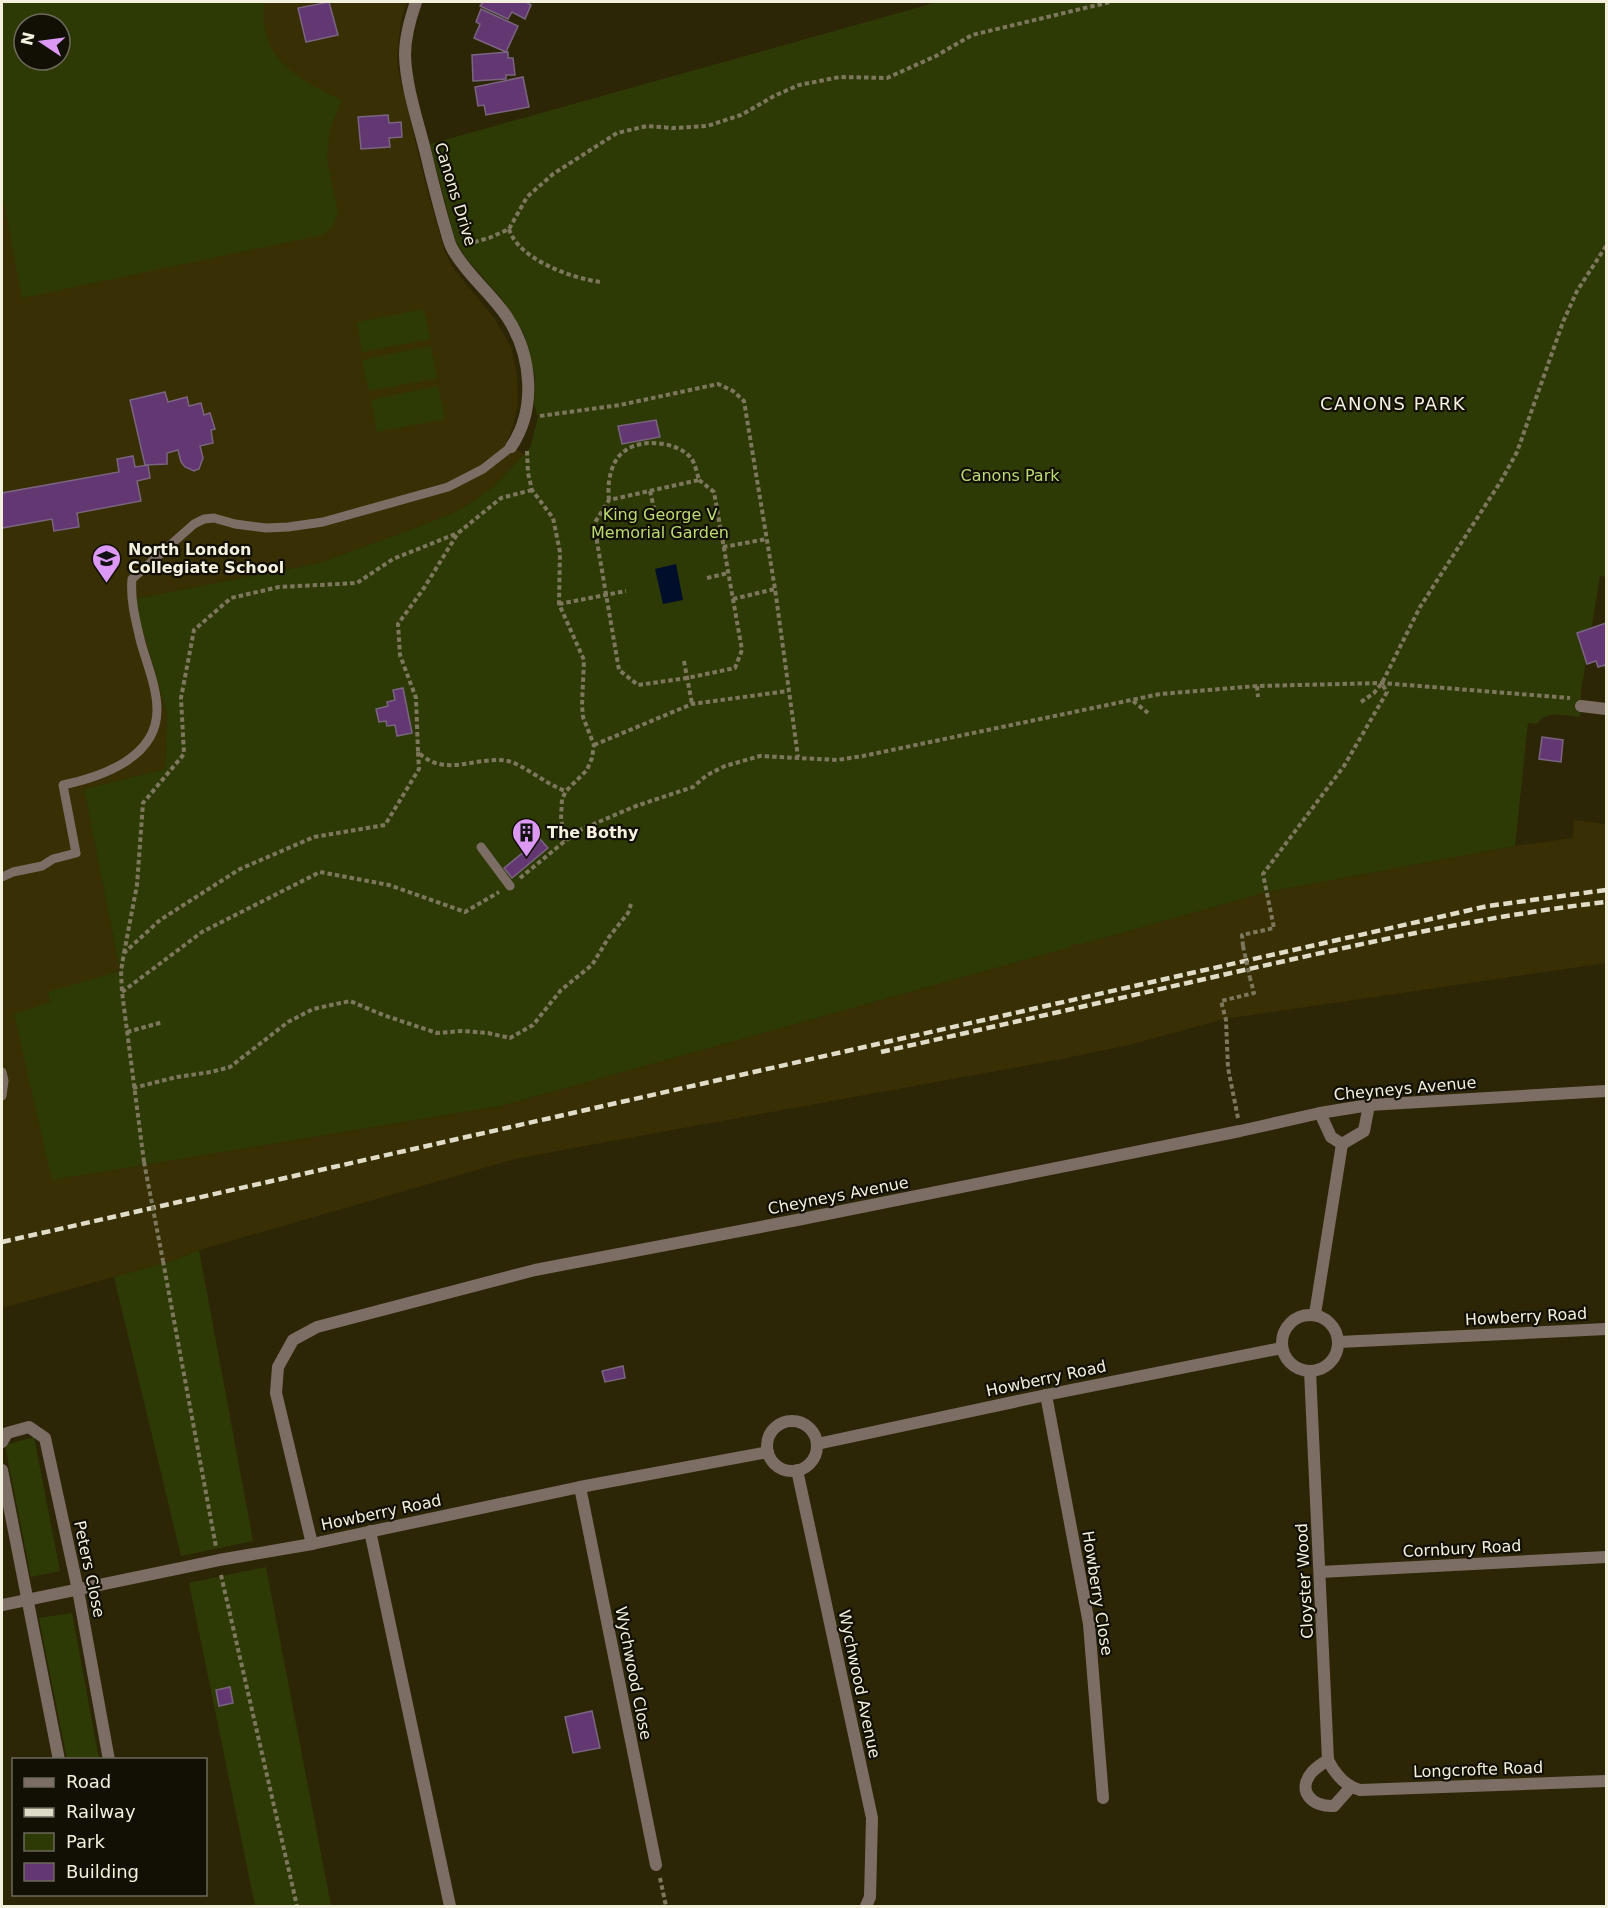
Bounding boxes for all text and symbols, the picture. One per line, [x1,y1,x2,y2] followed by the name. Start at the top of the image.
[12,12,72,72] north arrow
[17,30,39,47] text: N
[431,140,480,248] street label: Canons Drive
[1320,393,1466,414] district label: CANONS PARK
[960,466,1060,485] park label: Canons Park
[591,505,729,542] park label: King George V Memorial Garden
[128,540,284,577] place label: North London Collegiate School
[91,542,123,584] school or university icon: North London Collegiate School
[510,816,542,858] building icon: The Bothy
[547,823,639,842] place label: The Bothy
[1333,1073,1477,1104] street label: Cheyneys Avenue
[766,1173,910,1218] street label: Cheyneys Avenue
[1464,1304,1588,1329] street label: Howberry Road
[984,1356,1108,1401] street label: Howberry Road
[319,1490,443,1535] street label: Howberry Road
[70,1519,109,1619] street label: Peters Close
[1292,1523,1317,1639] street label: Cloyster Wood
[1078,1529,1117,1657] street label: Howberry Close
[1402,1536,1522,1561] street label: Cornbury Road
[611,1605,656,1741] street label: Wychwood Close
[834,1608,885,1760] street label: Wychwood Avenue
[12,1758,207,1896] legend
[1413,1758,1543,1781] street label: Longcrofte Road
[66,1771,111,1792] text: Road
[66,1801,136,1822] text: Railway
[66,1831,105,1852] text: Park
[66,1861,139,1882] text: Building

